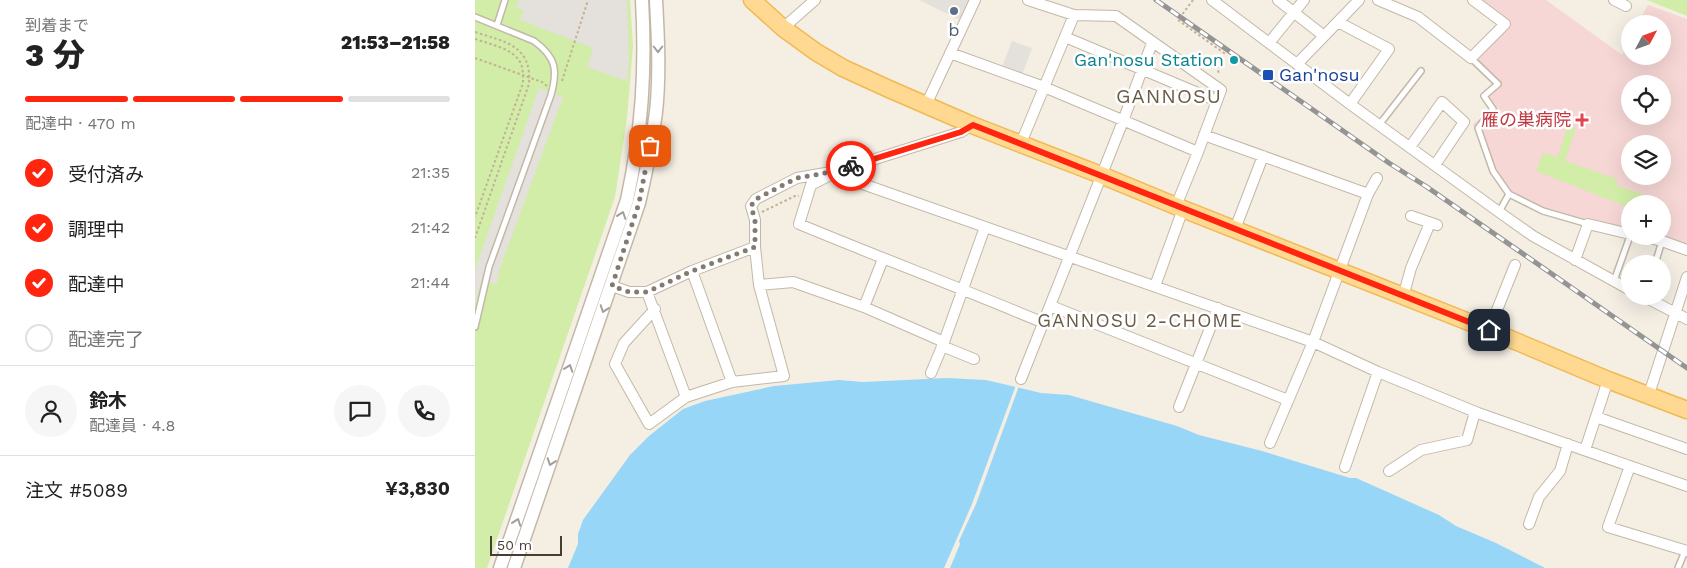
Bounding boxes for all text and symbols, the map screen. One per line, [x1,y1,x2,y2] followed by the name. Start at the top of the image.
[948,5,960,17] marker: b
[1621,15,1671,65] north arrow
[1621,15,1671,305] map controls
[25,16,89,35] text: 到着まで
[948,19,960,40] place label: b
[341,31,450,54] text: 21:53–21:58
[25,36,85,74] text: 3 分
[653,45,663,53] one-way arrow
[1074,49,1224,70] place label: Gan'nosu Station
[1228,54,1240,66] marker: Gan'nosu Station
[1279,64,1360,85] place label: Gan'nosu
[1261,68,1275,82] marker: Gan'nosu
[1621,75,1671,125] button: locate
[1116,84,1222,108] district label: GANNOSU
[1481,109,1571,130] place label: 雁の巣病院
[1575,113,1589,127] marker: 雁の巣病院
[25,114,136,133] text: 配達中 · 470 m
[629,125,671,167] pin
[636,132,664,160] icon: bag
[1621,135,1671,185] button: layers
[826,141,876,191] courier
[837,152,865,180] icon: bike
[25,159,53,187] icon: check
[68,163,144,186] text: 受付済み
[411,163,450,182] text: 21:35
[1621,195,1671,245] button: +
[616,211,626,219] one-way arrow
[25,214,53,242] icon: check
[68,218,125,241] text: 調理中
[411,218,450,237] text: 21:42
[1621,255,1671,305] button: −
[25,269,53,297] icon: check
[68,273,125,296] text: 配達中
[410,273,450,292] text: 21:44
[599,304,609,312] one-way arrow
[1037,309,1243,332] district label: GANNOSU 2-CHOME
[1468,309,1510,351] pin
[1475,316,1503,344] icon: home
[68,328,144,351] text: 配達完了
[563,365,573,373] one-way arrow
[25,385,77,437] button: person
[334,385,386,437] button: chat
[398,385,450,437] button: phone
[89,389,127,412] text: 鈴木
[89,416,175,435] text: 配達員 · 4.8
[547,458,557,466] one-way arrow
[385,477,450,500] text: ¥3,830
[25,479,128,502] text: 注文 #5089
[511,518,521,527] one-way arrow
[490,533,563,556] scale bar
[497,537,532,553] text: 50 m

